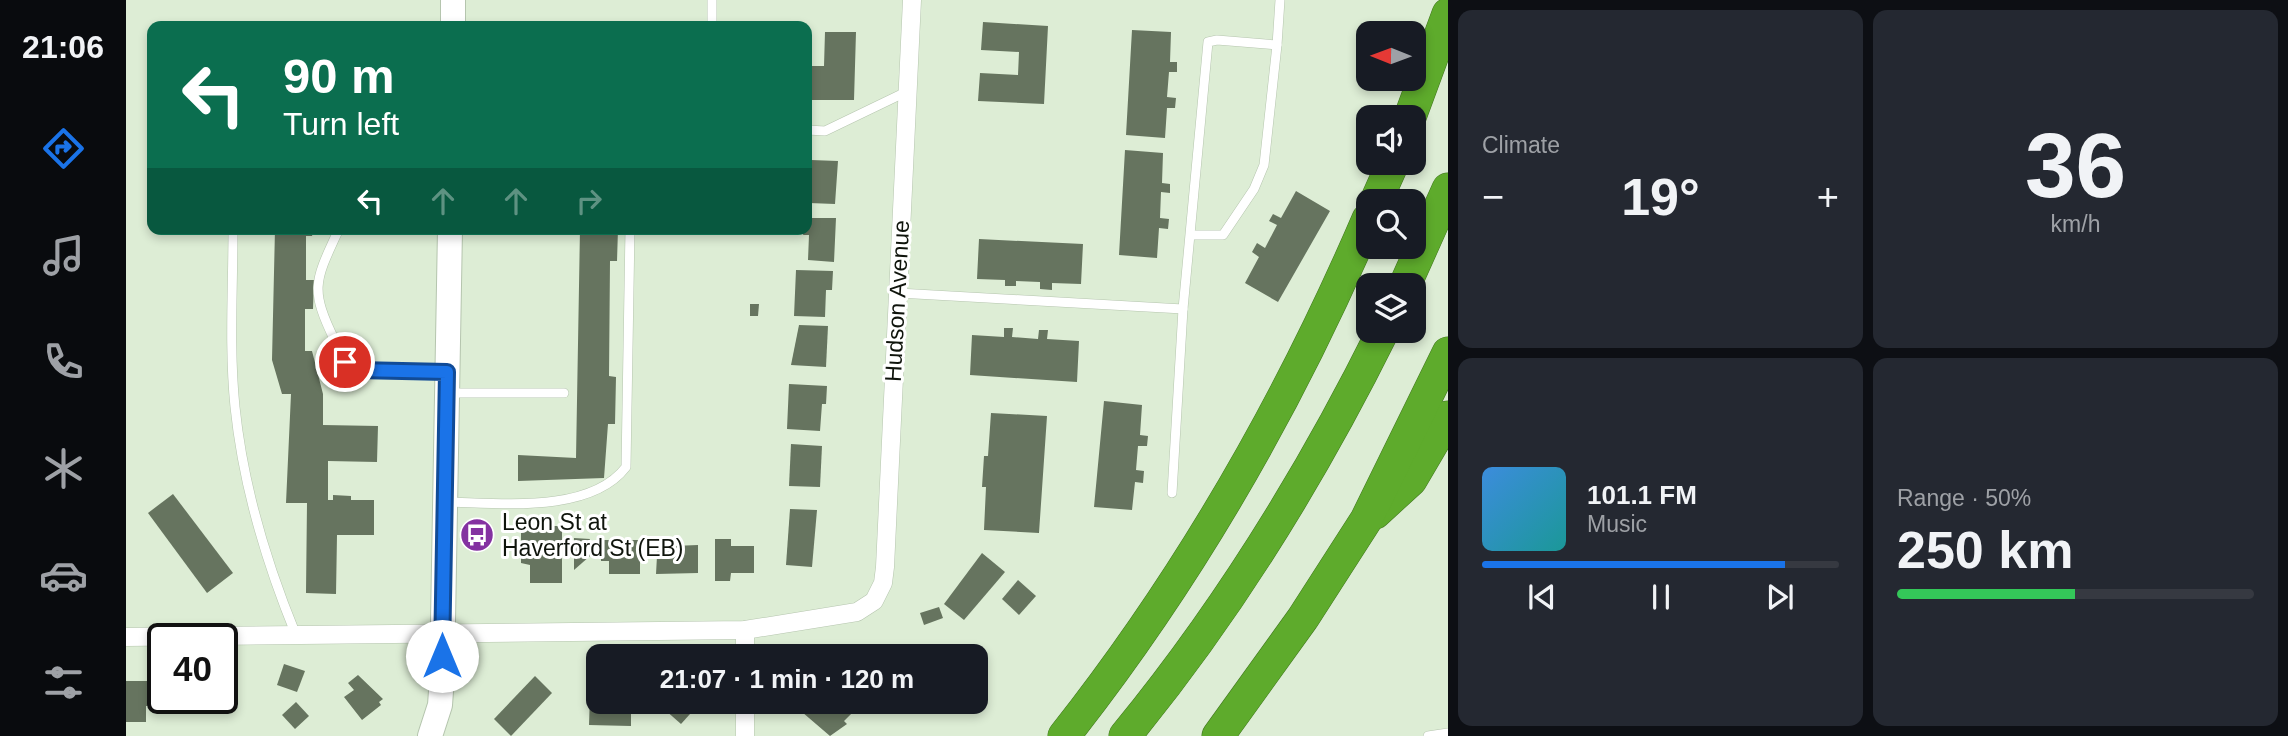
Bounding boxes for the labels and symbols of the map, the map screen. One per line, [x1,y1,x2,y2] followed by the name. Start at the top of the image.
[1356,21,1426,91] north arrow
[880,219,914,383] street label: Hudson Avenue
[315,332,375,392] pin
[502,509,684,561] place label: Leon St at Haverford St (EB)
[458,516,496,554] bus stop icon: Leon St at Haverford St (EB)
[405,619,479,693] position arrow
[147,623,238,714] speed limit sign: 40

